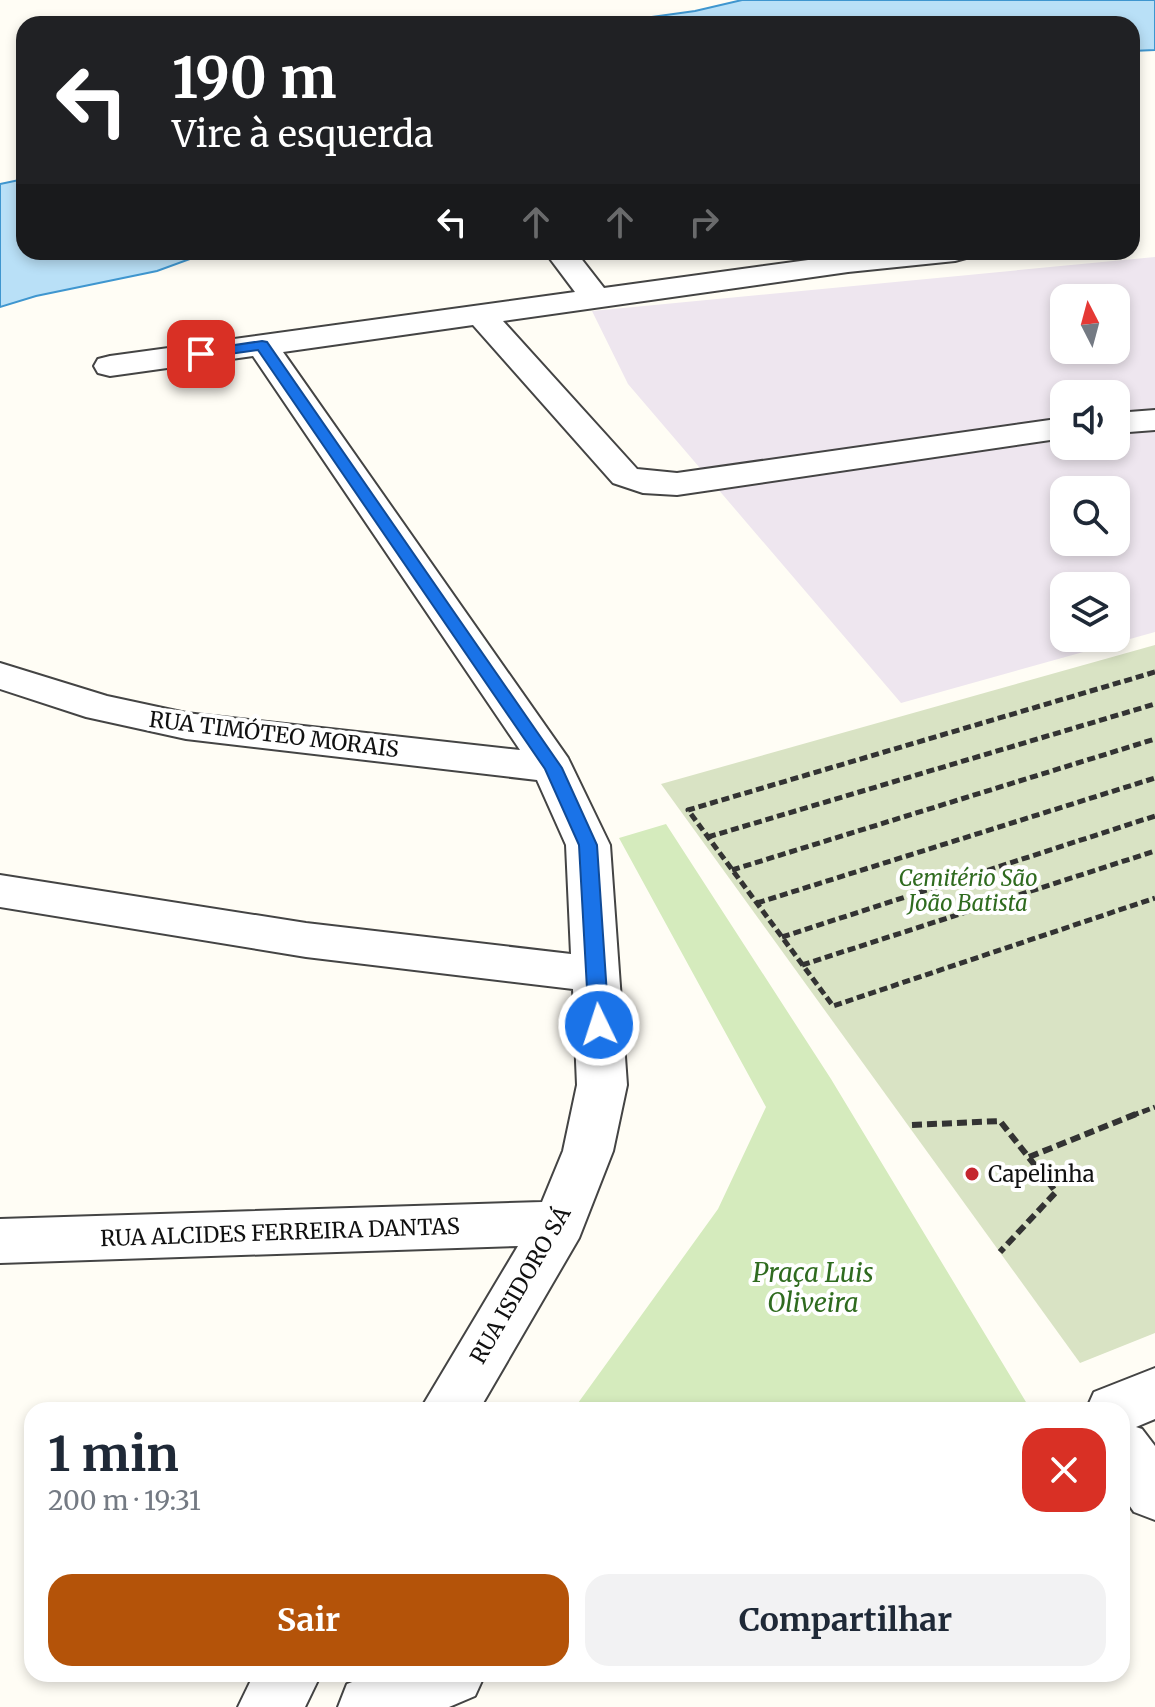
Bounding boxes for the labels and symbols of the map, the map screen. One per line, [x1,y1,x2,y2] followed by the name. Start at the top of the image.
[1050,284,1130,364] north arrow
[167,320,235,388] pin
[148,704,400,763] street label: RUA TIMÓTEO MORAIS
[899,864,1037,917] park label: Cemitério São João Batista
[557,983,641,1067] position arrow
[988,1160,1095,1188] place label: Capelinha
[963,1165,981,1183] marker: Capelinha
[463,1200,577,1369] street label: RUA ISIDORO SÁ
[100,1212,460,1252] street label: RUA ALCIDES FERREIRA DANTAS
[752,1256,874,1319] park label: Praça Luis Oliveira

